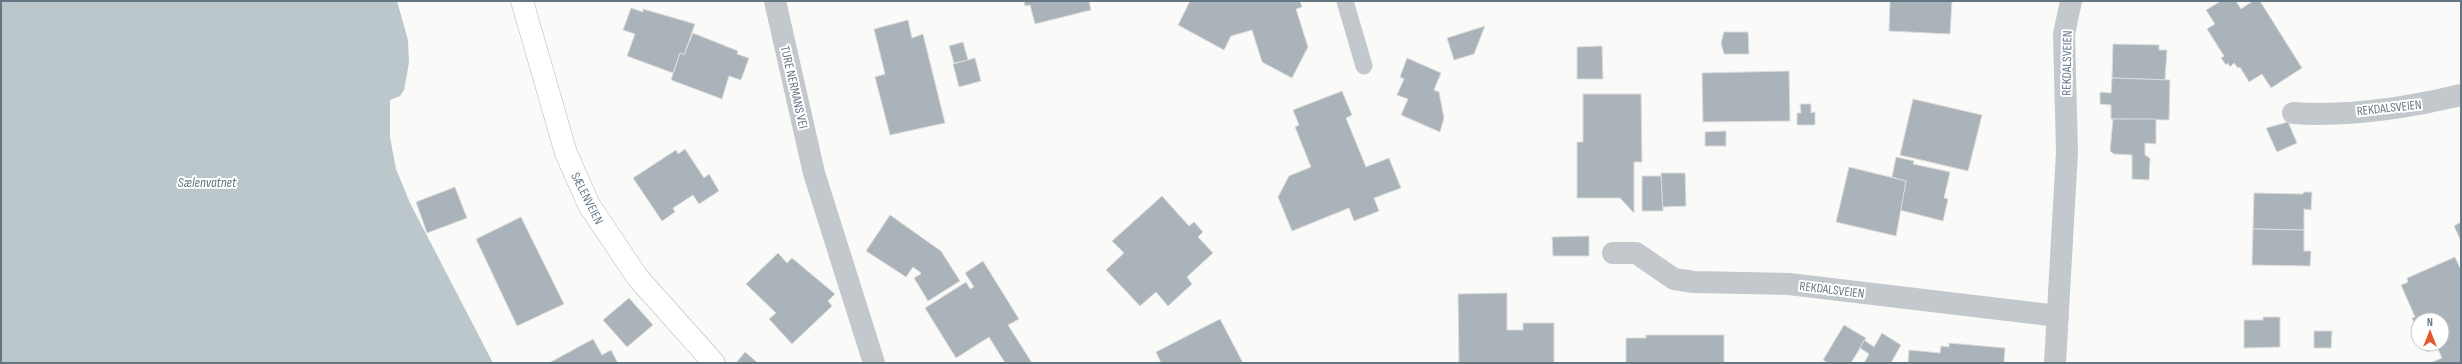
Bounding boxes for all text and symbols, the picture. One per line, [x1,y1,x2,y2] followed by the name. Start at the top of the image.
[2058,30,2076,96] street label: REKDALSVEIEN
[777,44,811,130] street label: TURE NERMANS VEI
[2356,97,2422,119] street label: REKDALSVEIEN
[567,170,607,227] street label: SÆLENVEIEN
[178,174,237,191] water label: Sælenvatnet
[1799,278,1865,302] street label: REKDALSVEIEN
[2410,312,2450,352] north arrow
[2427,316,2433,329] text: N

